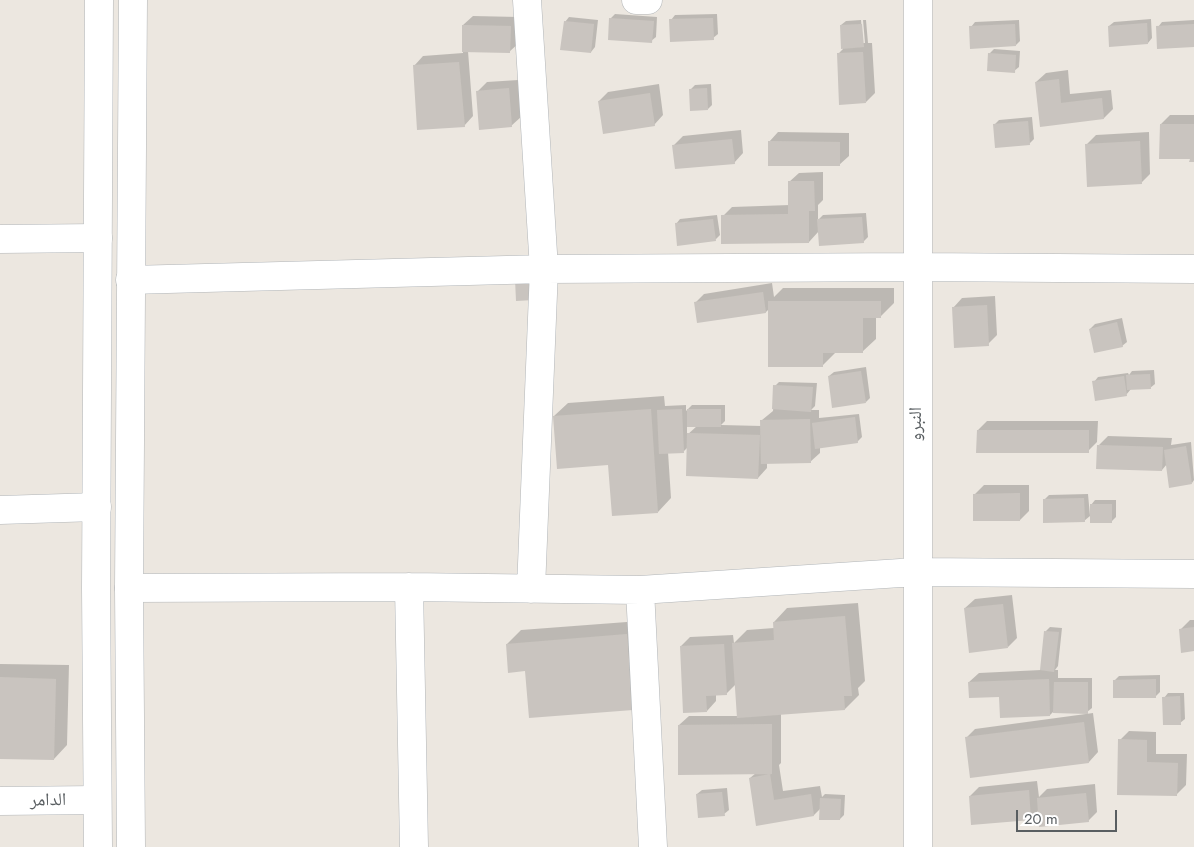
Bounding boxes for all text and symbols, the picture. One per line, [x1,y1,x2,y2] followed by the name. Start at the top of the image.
[906,407,928,441] street label: النبرو
[30,790,66,812] street label: الدامر
[1019,800,1120,832] scale bar
[1024,808,1058,830] text: 20 m

